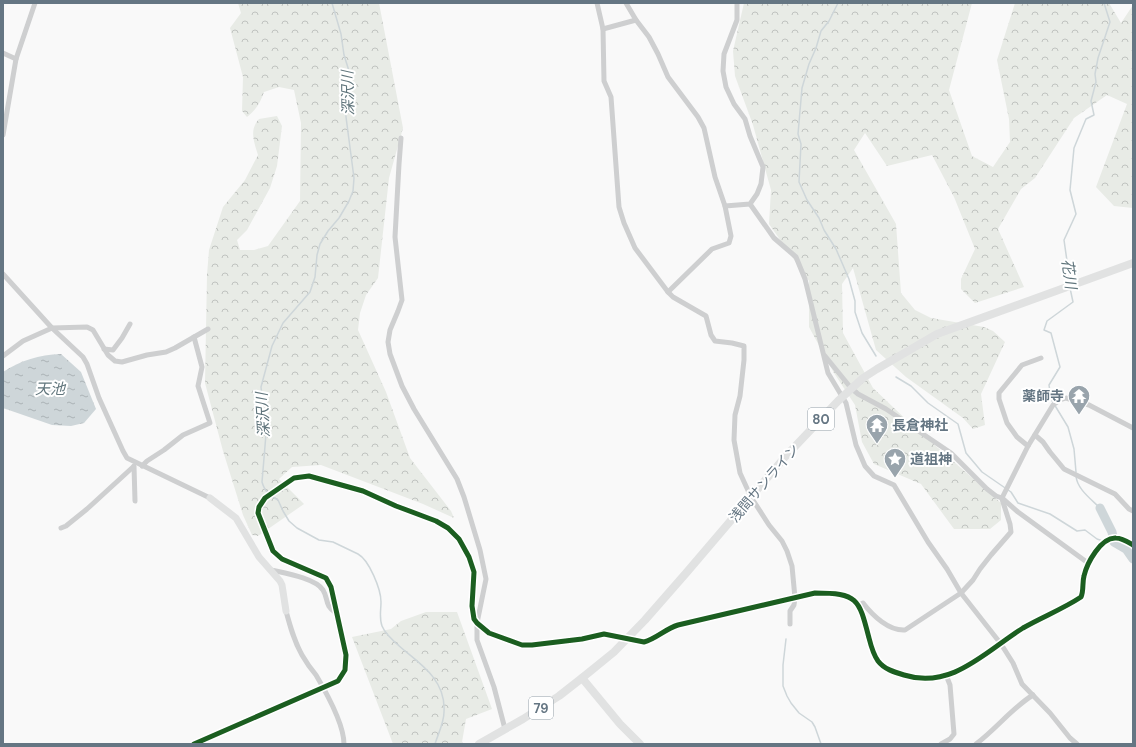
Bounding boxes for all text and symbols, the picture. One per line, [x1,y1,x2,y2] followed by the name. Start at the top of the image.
[338,68,358,116] water label: 深沢川
[1057,258,1081,292] water label: 花川
[35,379,67,399] water label: 天池
[1066,383,1092,416] temple icon: 薬師寺
[1022,387,1064,405] place label: 薬師寺
[252,390,274,438] water label: 深沢川
[808,408,834,430] road number: 80
[864,412,890,445] temple icon: 長倉神社
[892,416,948,434] place label: 長倉神社
[725,440,803,526] street label: 浅間サンライン
[882,446,908,479] place icon: 道祖神
[910,450,952,468] place label: 道祖神
[529,697,553,719] road number: 79

